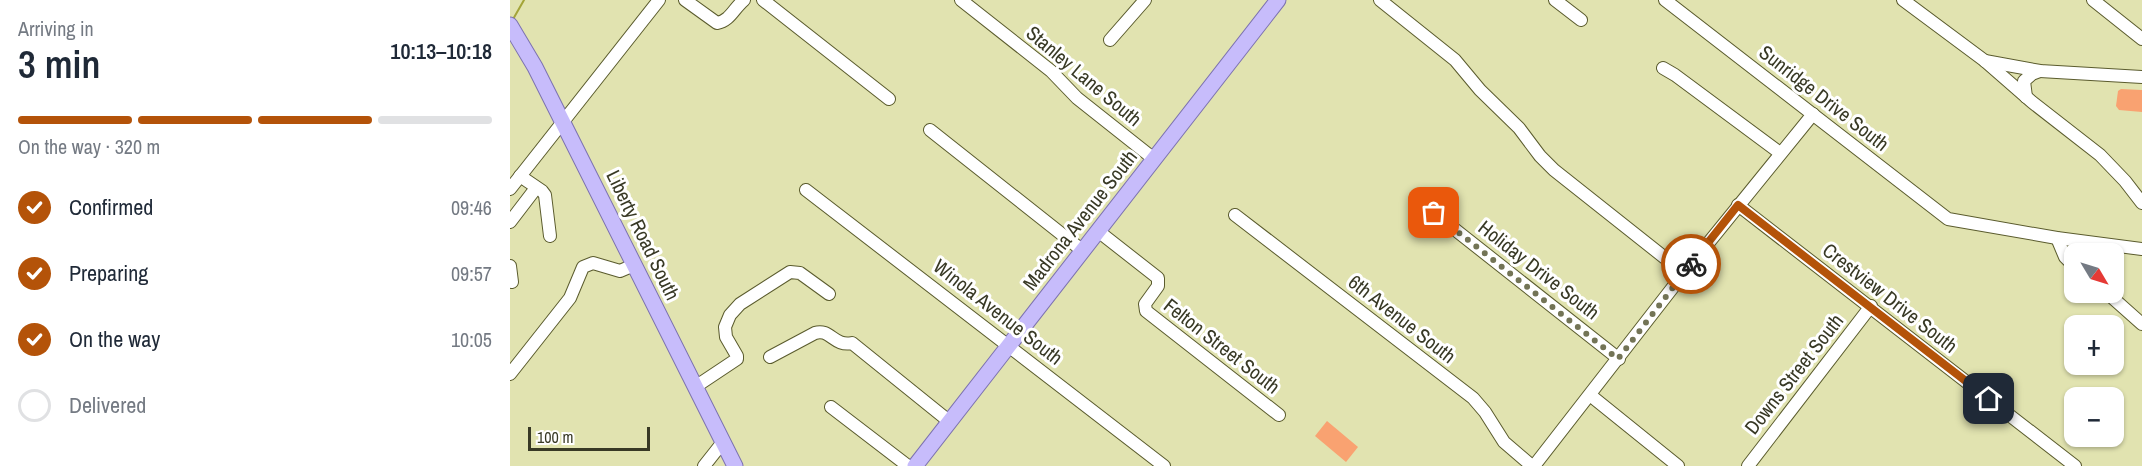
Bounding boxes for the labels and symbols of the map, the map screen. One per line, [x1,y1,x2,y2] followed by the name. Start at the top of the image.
[1021,19,1148,132] street label: Stanley Lane South
[1754,38,1895,157] street label: Sunridge Drive South
[1016,144,1143,295] street label: Madrona Avenue South
[600,165,687,304] street label: Liberty Road South
[1408,187,1459,238] pin
[1473,214,1605,325] street label: Holiday Drive South
[1661,234,1721,294] courier
[1817,236,1963,359] street label: Crestview Drive South
[2064,243,2124,303] north arrow
[928,252,1069,371] street label: Winola Avenue South
[1343,268,1462,369] street label: 6th Avenue South
[1159,292,1286,400] street label: Felton Street South
[1738,308,1849,439] street label: Downs Street South
[1963,373,2014,424] pin
[528,424,650,452] scale bar

